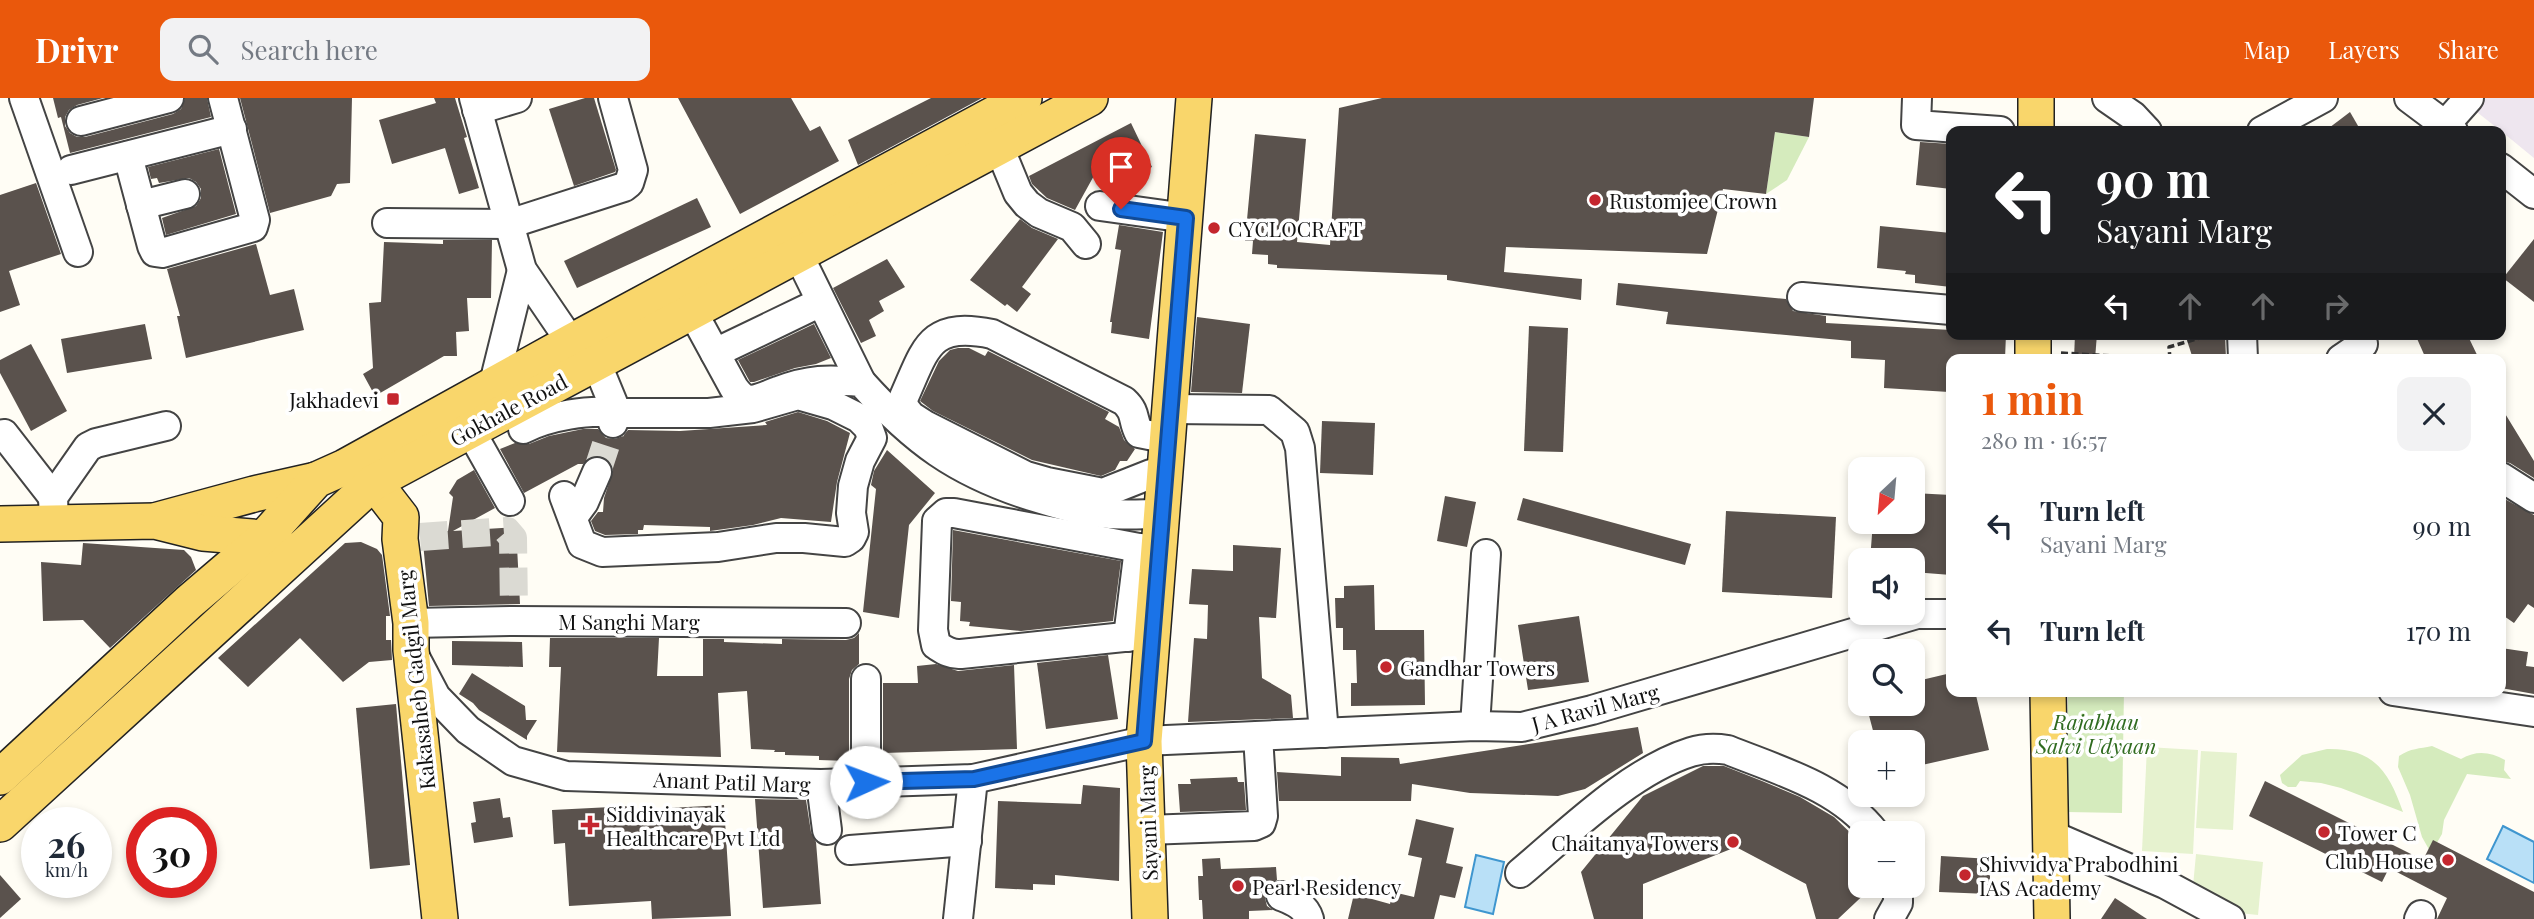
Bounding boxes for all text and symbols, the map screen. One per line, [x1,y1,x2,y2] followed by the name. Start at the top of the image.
[160,18,650,81] search box
[35,27,118,71] text: Drivr
[184,30,222,68] icon: search
[240,32,378,67] text: Search here
[2244,33,2290,65] text: Map
[2328,33,2400,65] text: Layers
[2438,33,2499,65] text: Share
[1091,137,1151,209] pin
[2096,145,2210,210] text: 90 m
[1102,148,1140,186] icon: arrive
[1981,154,2072,245] icon: left
[1609,186,1778,214] place label: Rustomjee Crown
[1587,192,1603,208] marker: Rustomjee Crown
[2096,208,2272,251] text: Sayani Marg
[1228,214,1363,242] place label: CYCLOCRAFT
[1206,220,1222,236] marker: CYCLOCRAFT
[2098,287,2136,325] icon: left
[2171,287,2209,325] icon: ahead
[2244,287,2282,325] icon: ahead
[2317,287,2355,325] icon: right
[444,366,572,452] street label: Gokhale Road
[1981,370,2084,426] text: 1 min
[2397,377,2471,451] button: close
[288,385,379,413] place label: Jakhadevi
[385,391,401,407] marker: Jakhadevi
[1981,424,2107,455] text: 280 m · 16:57
[1848,457,1925,534] north arrow
[1848,457,1925,898] map controls
[2040,493,2145,528] text: Turn left
[1981,507,2019,545] icon: left
[2413,508,2471,543] text: 90 m
[2040,528,2167,559] text: Sayani Marg
[1848,548,1925,625] button: sound
[390,569,440,791] street label: Kakasaheb Gadgil Marg
[558,607,700,635] street label: M Sanghi Marg
[1981,612,2019,650] icon: left
[2040,613,2145,648] text: Turn left
[2406,613,2471,648] text: 170 m
[1848,639,1925,716] button: search
[1400,653,1555,681] place label: Gandhar Towers
[1378,659,1394,675] marker: Gandhar Towers
[1527,677,1662,738] street label: J A Ravil Marg
[2035,707,2156,759] park label: Rajabhau Salvi Udyaan
[1848,730,1925,807] button: +
[829,745,903,819] position arrow
[652,764,811,798] street label: Anant Patil Marg
[1131,765,1163,881] street label: Sayani Marg
[606,799,781,851] place label: Siddivinayak Healthcare Pvt Ltd
[126,807,217,898] speed limit sign: 30
[580,815,600,835] marker: Siddivinayak Healthcare Pvt Ltd
[2338,818,2417,846] place label: Tower C
[48,820,85,867] text: 26
[1848,821,1925,898] button: −
[2316,824,2332,840] marker: Tower C
[1551,828,1719,856] place label: Chaitanya Towers
[1725,834,1741,850] marker: Chaitanya Towers
[2325,846,2434,874] place label: Club House
[1979,849,2178,901] place label: Shivvidya Prabodhini IAS Academy
[2440,852,2456,868] marker: Club House
[45,858,88,882] text: km/h
[1957,867,1973,883] marker: Shivvidya Prabodhini IAS Academy
[1252,872,1402,900] place label: Pearl Residency
[1230,878,1246,894] marker: Pearl Residency

